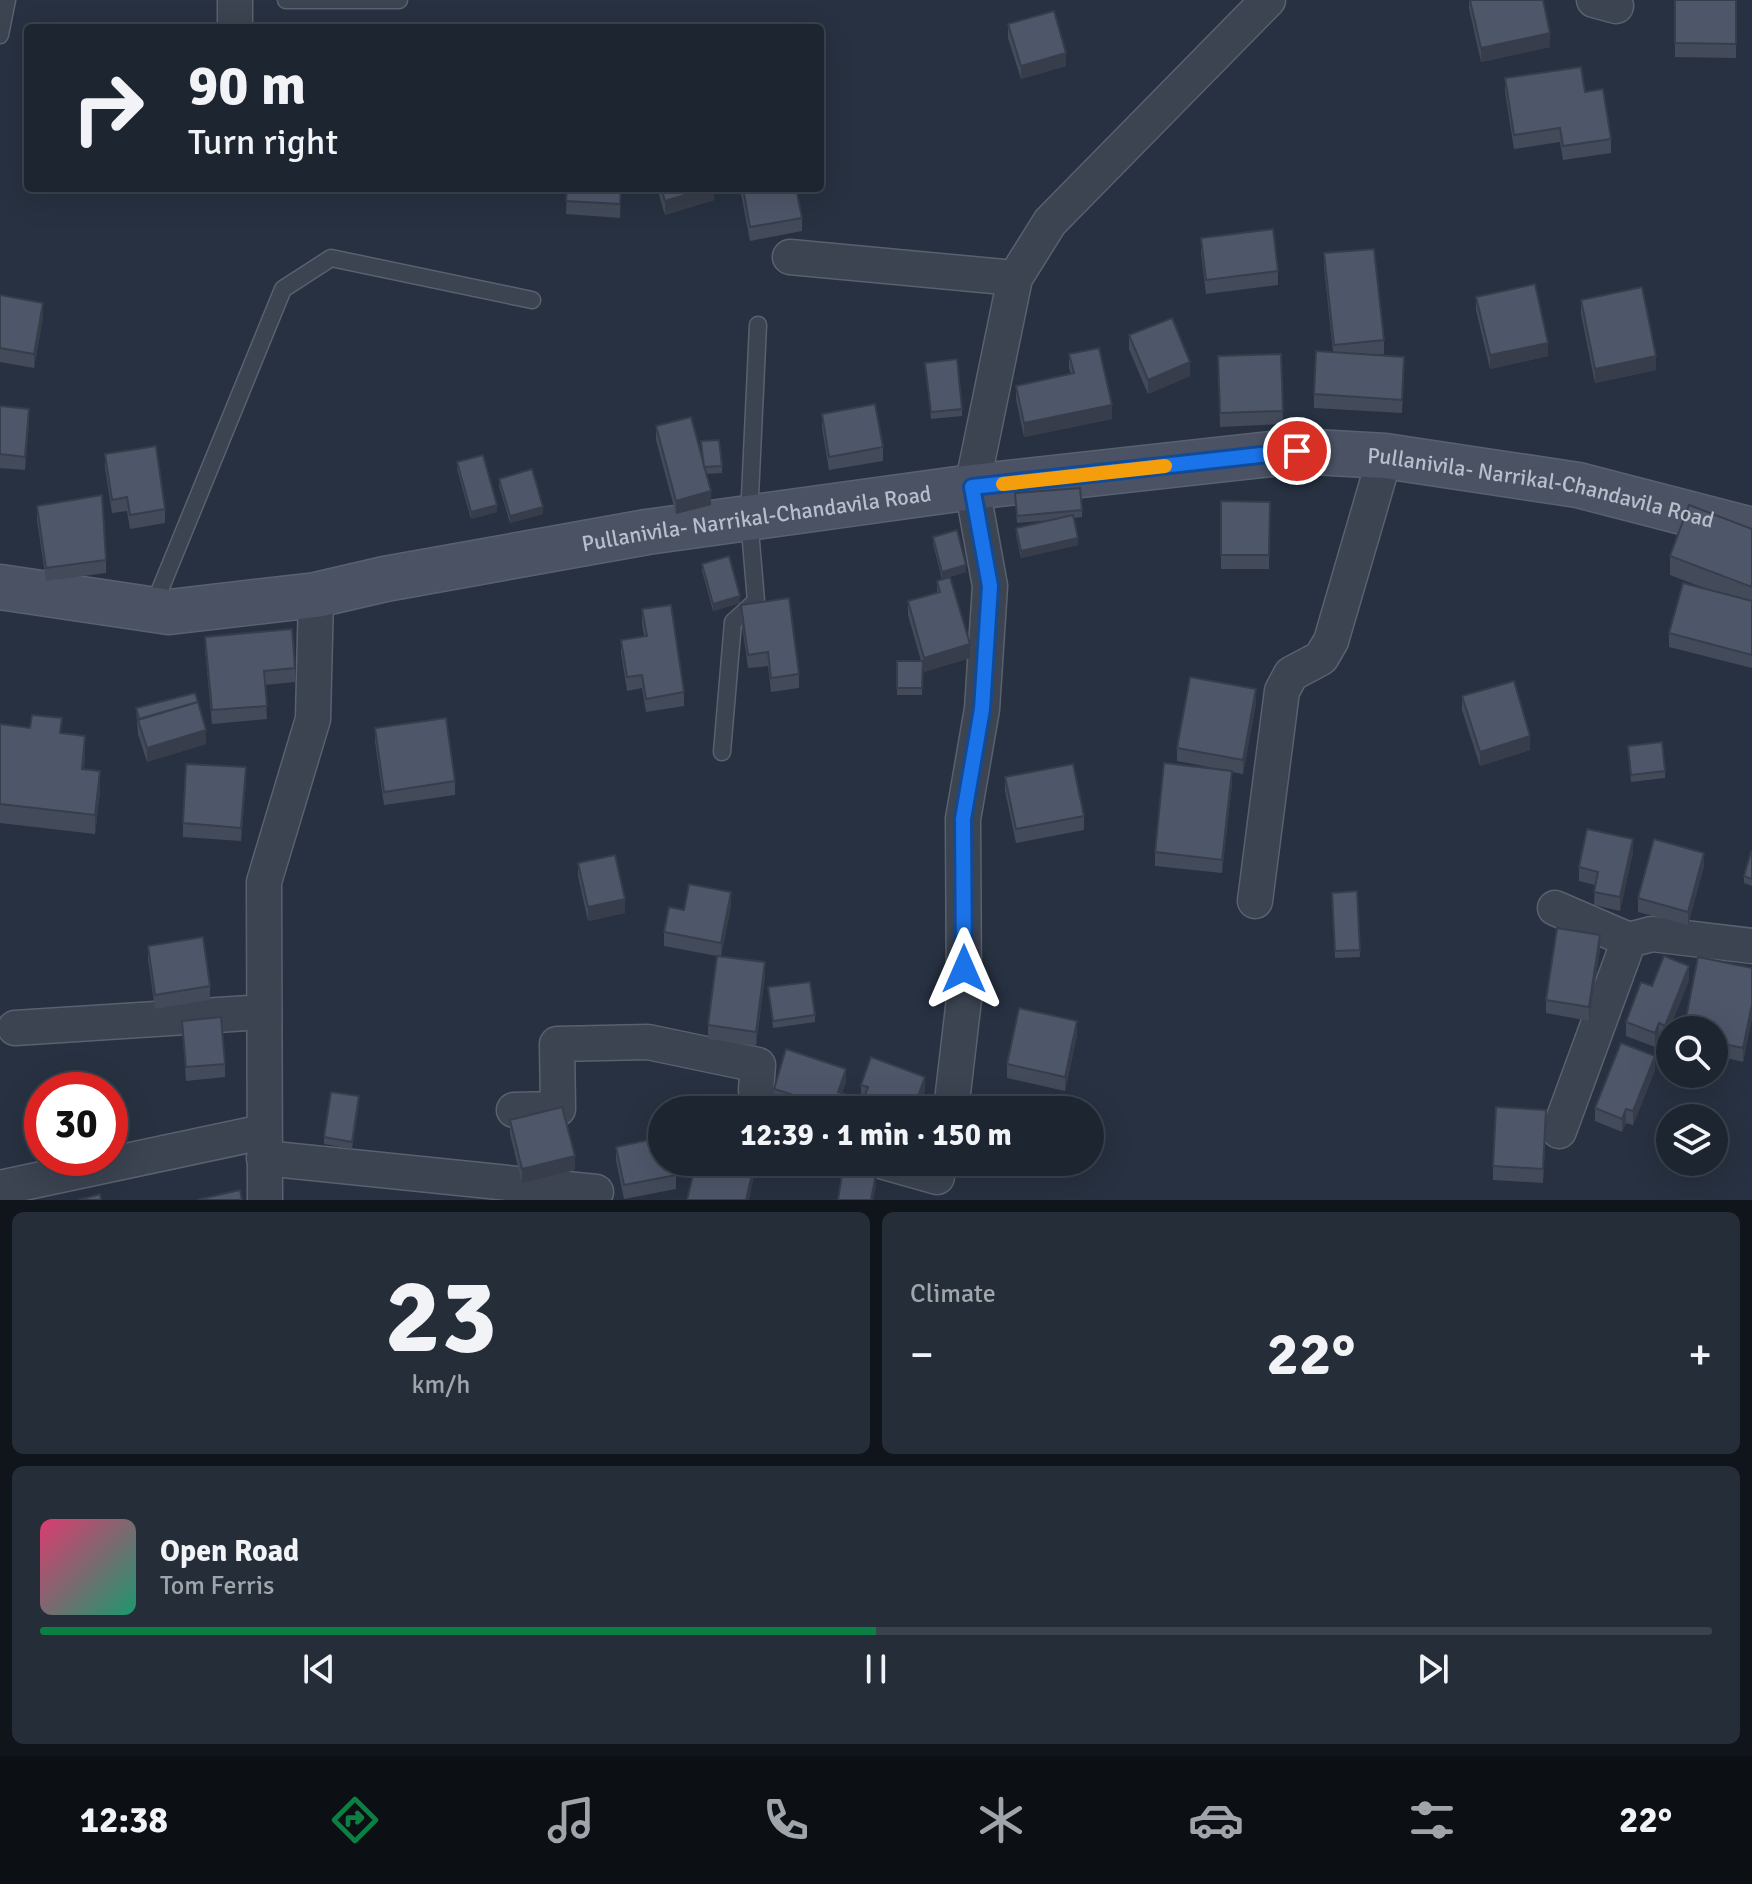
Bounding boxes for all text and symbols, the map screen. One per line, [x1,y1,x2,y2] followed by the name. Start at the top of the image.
[188,51,306,120] text: 90 m
[56,56,160,160] icon: right
[188,120,338,165] text: Turn right
[1263,417,1331,485] pin
[1275,429,1319,473] icon: arrive
[1367,442,1717,533] street label: Pullanivila- Narrikal-Chandavila Road
[579,479,933,557] street label: Pullanivila- Narrikal-Chandavila Road
[922,927,1006,1011] position arrow
[1656,1016,1728,1176] map controls
[1656,1016,1728,1088] button: search
[24,1072,128,1176] speed limit sign: 30
[1656,1104,1728,1176] button: layers
[740,1117,1012,1154] text: 12:39 · 1 min · 150 m
[385,1253,497,1381] text: 23
[910,1278,996,1310] text: Climate
[1267,1318,1355,1392] text: 22°
[910,1328,934,1382] text: −
[1688,1328,1712,1382] text: +
[412,1369,470,1401] text: km/h
[160,1533,299,1570] text: Open Road
[160,1570,274,1602] text: Tom Ferris
[297,1647,341,1691] icon: previous
[854,1647,898,1691] icon: pause
[1411,1647,1455,1691] icon: next
[327,1792,383,1848] icon: directions
[543,1792,599,1848] icon: music
[758,1792,814,1848] icon: phone
[973,1792,1029,1848] icon: climate
[1188,1792,1244,1848] icon: car
[1404,1792,1460,1848] icon: filters
[80,1798,168,1843] text: 12:38
[1619,1798,1672,1843] text: 22°

